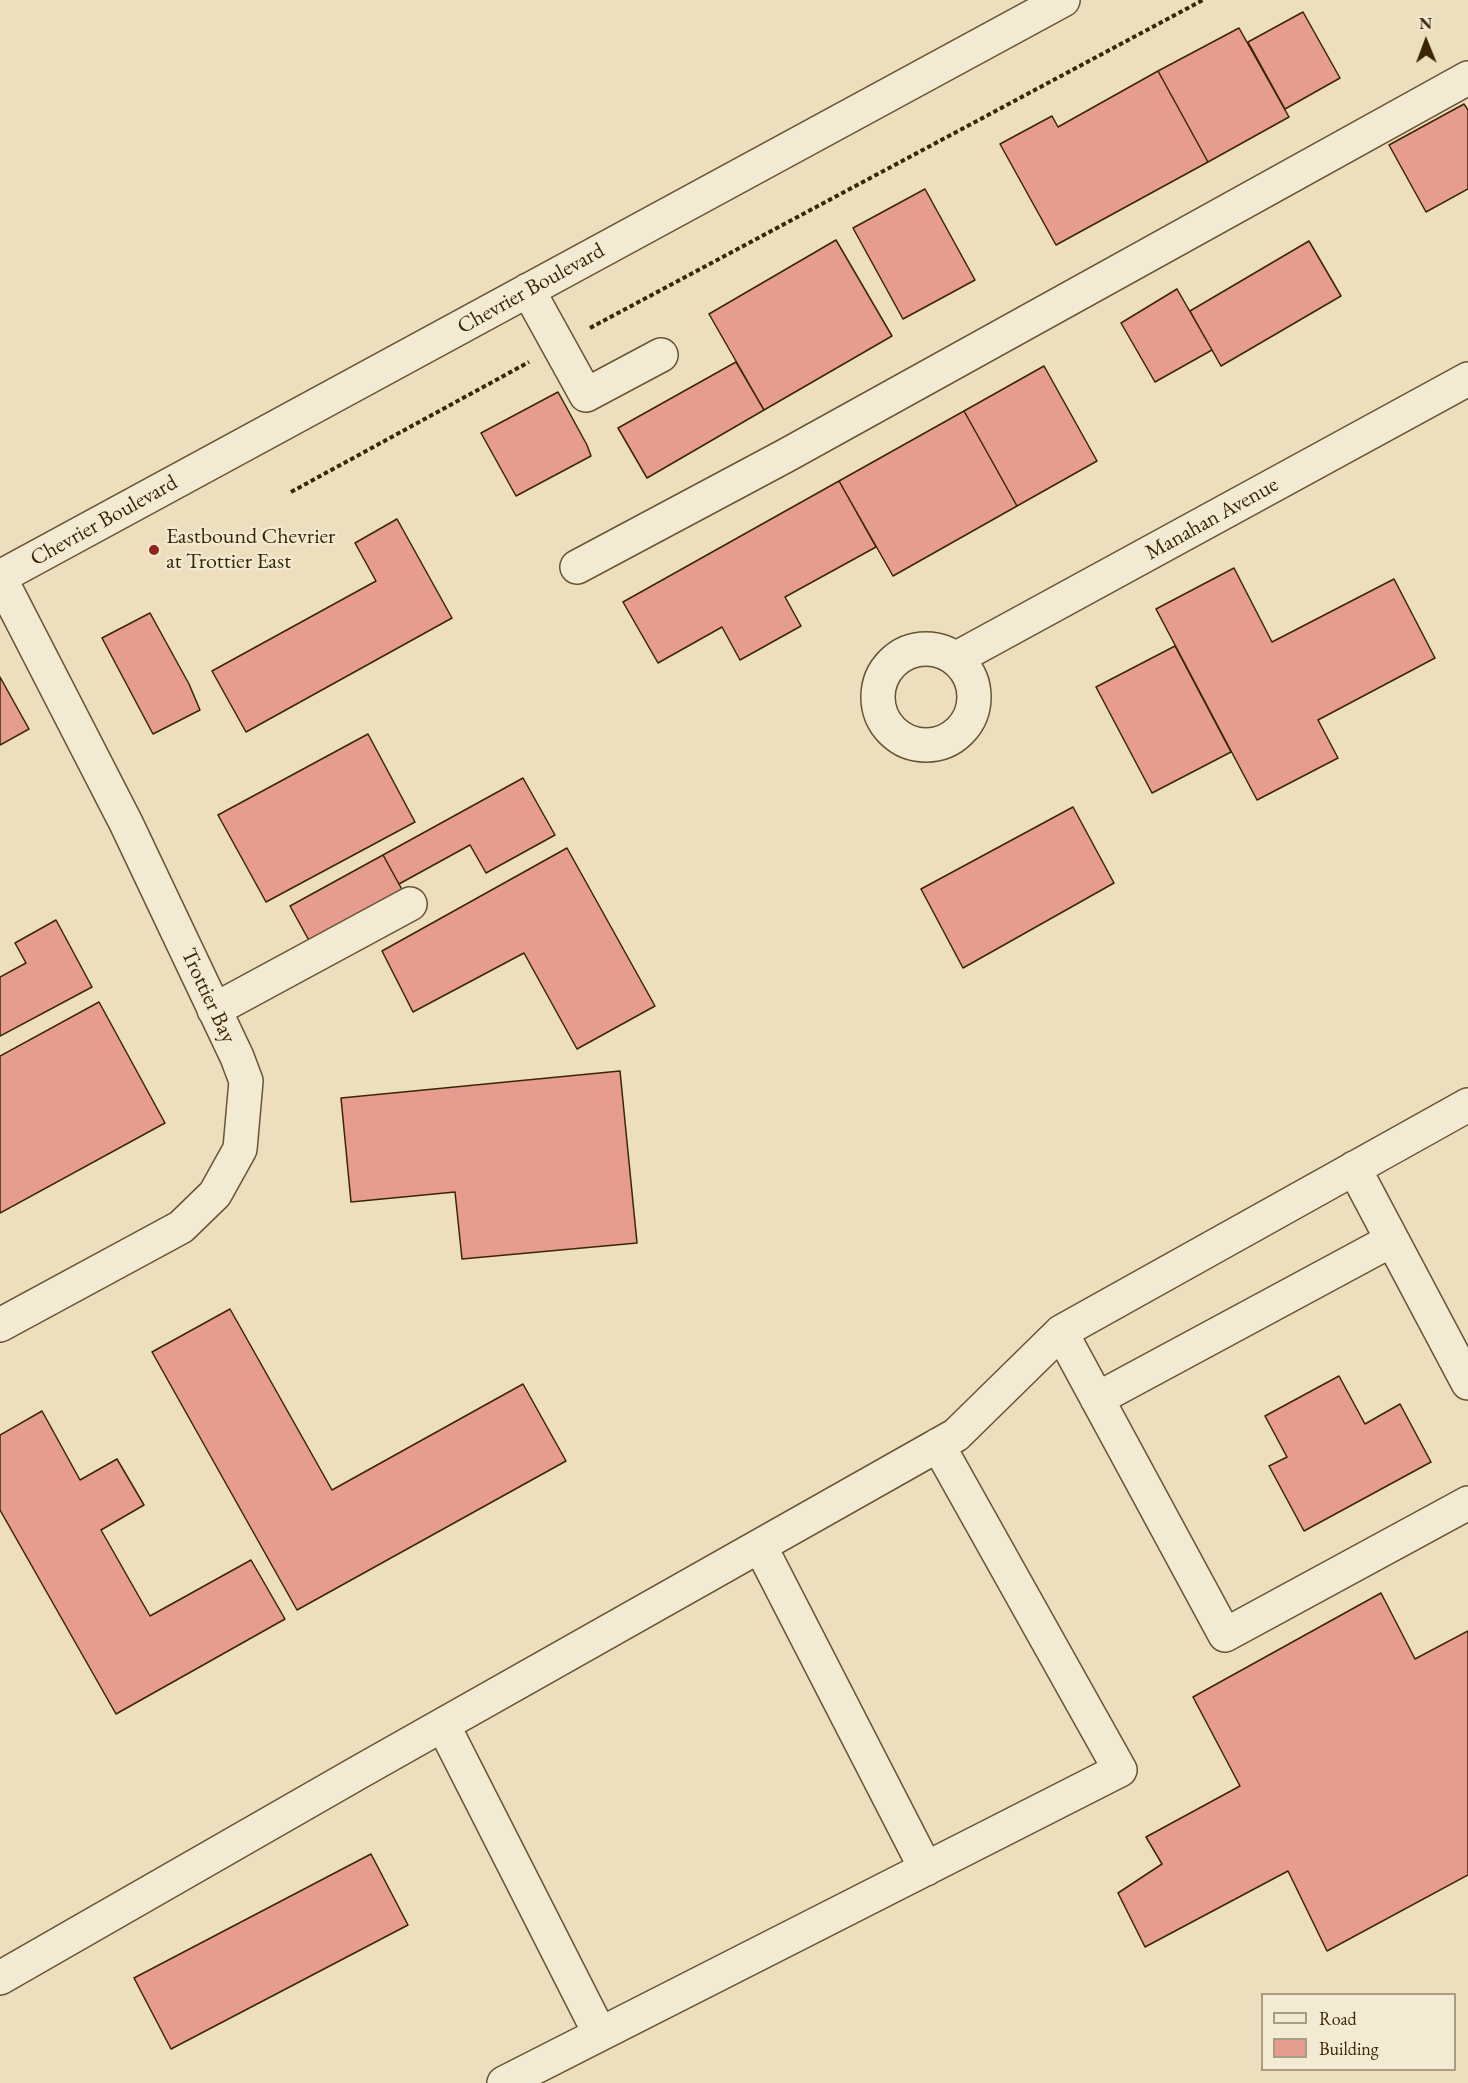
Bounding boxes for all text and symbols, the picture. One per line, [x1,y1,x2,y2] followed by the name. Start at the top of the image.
[1396,12,1456,72] north arrow
[1419,13,1432,34] text: N
[453,238,609,340] street label: Chevrier Boulevard
[26,470,182,572] street label: Chevrier Boulevard
[1141,472,1283,566] street label: Manahan Avenue
[166,524,335,576] place label: Eastbound Chevrier at Trottier East
[147,543,161,557] marker: Eastbound Chevrier at Trottier East
[175,944,241,1048] street label: Trottier Bay
[1261,1993,1456,2071] legend
[1319,2007,1357,2030] text: Road
[1319,2037,1379,2060] text: Building

